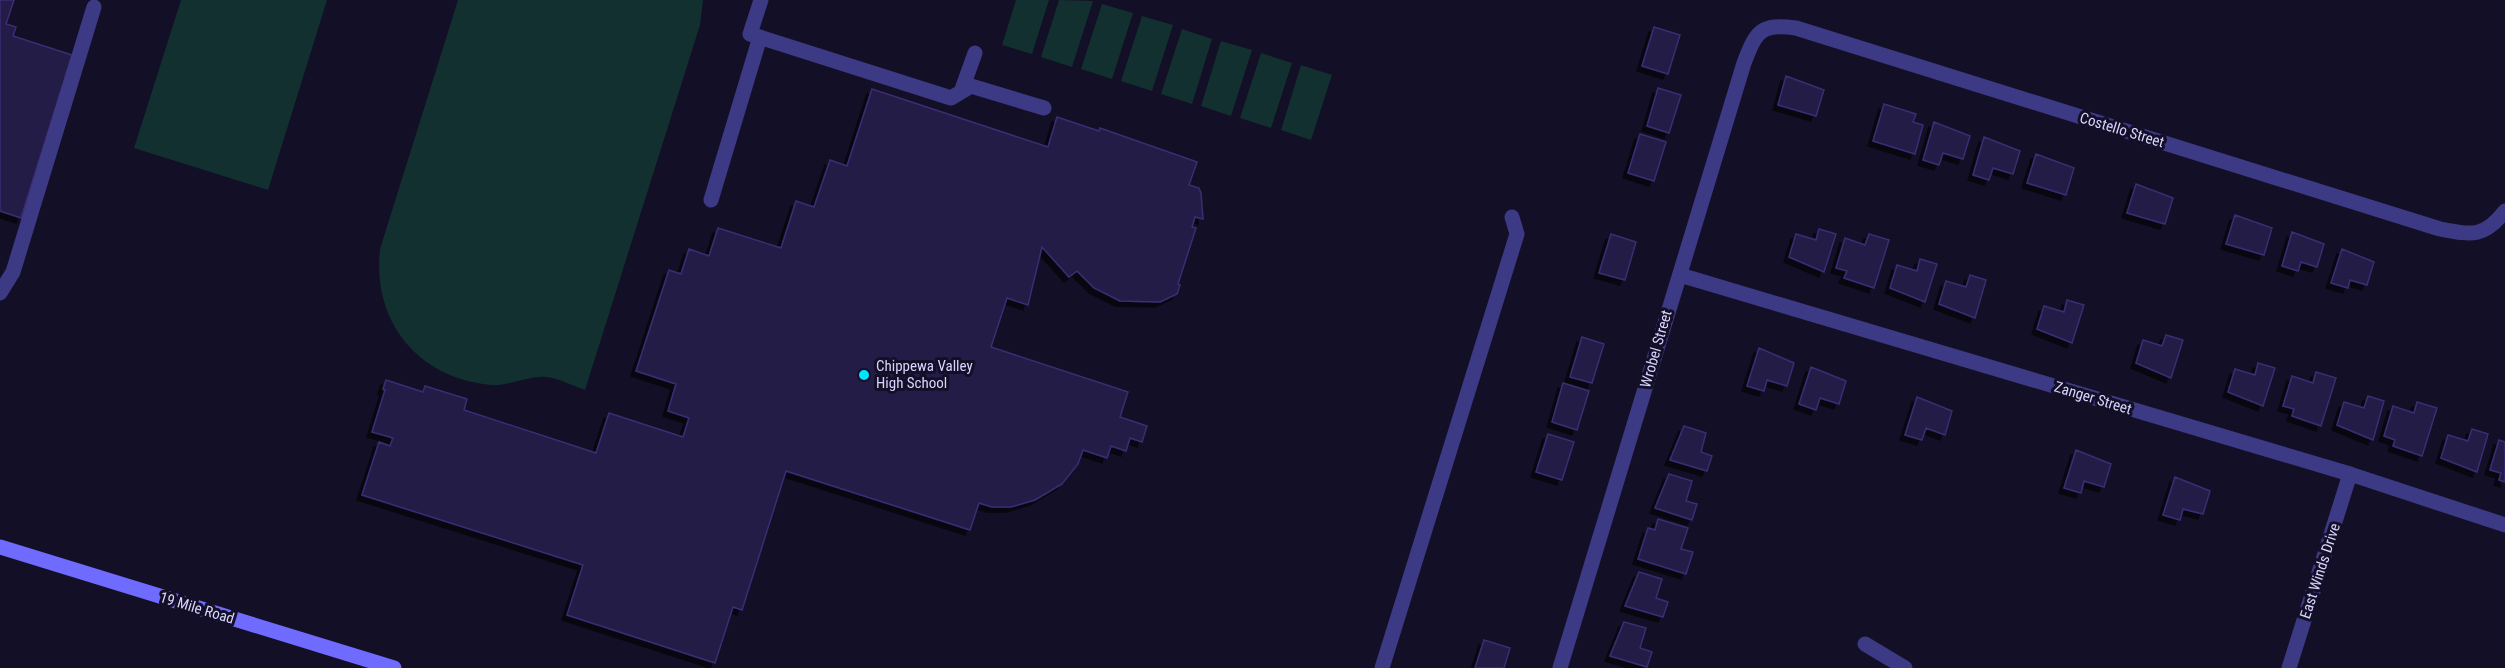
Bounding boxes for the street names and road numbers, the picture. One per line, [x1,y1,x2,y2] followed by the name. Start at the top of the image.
[2078,109,2166,151] street label: Costello Street
[1636,308,1676,390] street label: Wrobel Street
[2052,378,2134,418] street label: Zanger Street
[2296,521,2344,621] street label: East Winds Drive
[158,588,236,628] street label: 19 Mile Road

